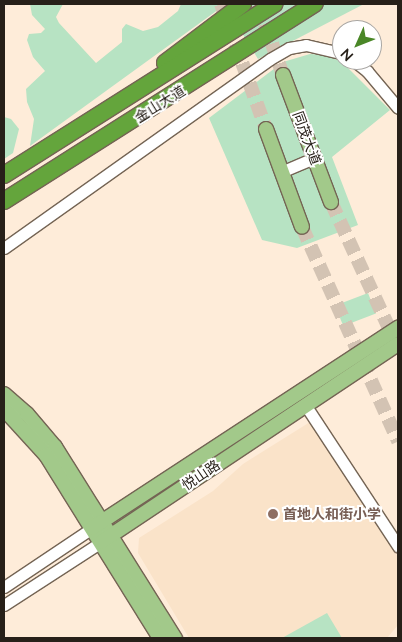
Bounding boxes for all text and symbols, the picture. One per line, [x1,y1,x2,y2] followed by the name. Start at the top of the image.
[332,20,382,70] north arrow
[337,45,356,65] text: N
[132,82,188,126] street label: 金山大道
[290,109,324,167] street label: 同茂大道
[179,456,223,494] street label: 悦山路
[283,506,381,522] place label: 首地人和街小学
[267,508,279,520] marker: 首地人和街小学

